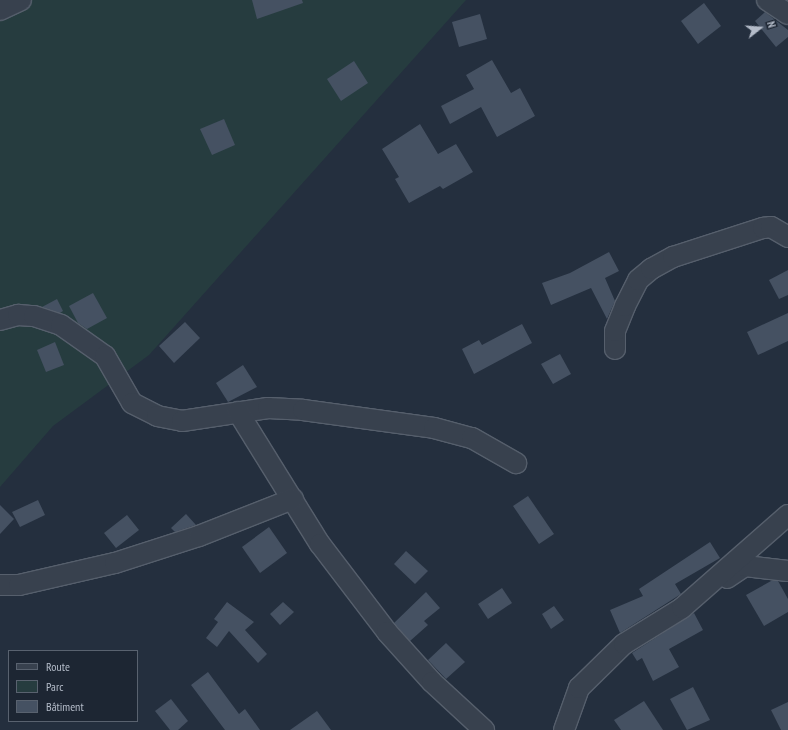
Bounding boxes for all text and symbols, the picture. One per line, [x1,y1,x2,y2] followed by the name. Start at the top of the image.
[740,8,780,48] north arrow
[764,20,779,29] text: N
[8,650,138,722] legend
[46,659,70,674] text: Route
[46,679,63,694] text: Parc
[46,699,84,714] text: Bâtiment

